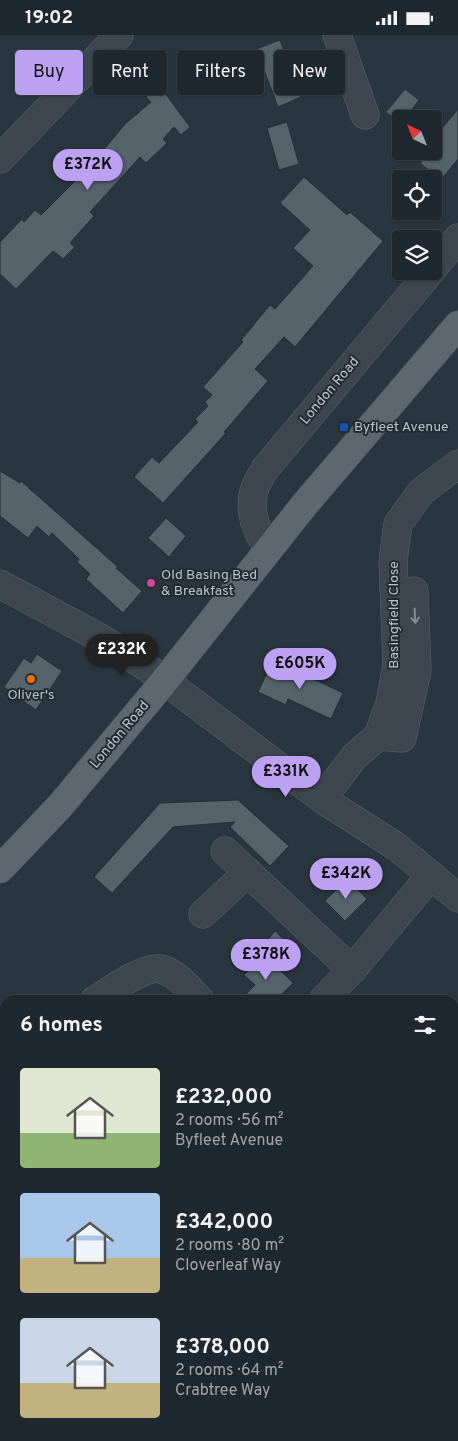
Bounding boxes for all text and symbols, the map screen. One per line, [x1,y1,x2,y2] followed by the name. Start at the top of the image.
[25,6,73,30] text: 19:02
[15,50,83,95] chip: Buy
[93,50,167,95] chip: Rent
[177,50,264,95] chip: Filters
[274,50,345,95] chip: New
[392,110,442,160] north arrow
[392,110,442,280] map controls
[53,149,123,191] pin: £372K
[64,155,112,175] text: £372K
[392,170,442,220] button: locate
[392,230,442,280] button: layers
[297,354,363,428] street label: London Road
[354,419,449,436] place label: Byfleet Avenue
[338,421,350,433] marker: Byfleet Avenue
[386,561,403,669] street label: Basingfield Close
[161,567,257,600] place label: Old Basing Bed & Breakfast
[145,577,157,589] marker: Old Basing Bed & Breakfast
[410,608,419,624] one-way arrow
[87,633,157,676] pin: £232K
[97,640,147,660] text: £232K
[265,647,335,690] pin: £605K
[274,654,326,674] text: £605K
[25,673,37,685] marker: Oliver's
[7,687,55,704] place label: Oliver's
[87,698,153,772] street label: London Road
[251,755,321,798] pin: £331K
[263,762,309,782] text: £331K
[311,857,381,900] pin: £342K
[321,864,371,884] text: £342K
[231,939,301,981] pin: £378K
[242,945,290,965] text: £378K
[411,1011,439,1039] icon: filters
[20,1012,103,1039] text: 6 homes
[175,1084,272,1111] text: £232,000
[60,1088,120,1148] icon: home
[175,1111,284,1131] text: 2 rooms · 56 m²
[175,1131,283,1151] text: Byfleet Avenue
[175,1209,273,1236] text: £342,000
[60,1213,120,1273] icon: home
[175,1236,284,1256] text: 2 rooms · 80 m²
[175,1256,281,1276] text: Cloverleaf Way
[175,1334,270,1361] text: £378,000
[60,1338,120,1398] icon: home
[175,1361,284,1381] text: 2 rooms · 64 m²
[175,1381,271,1401] text: Crabtree Way

